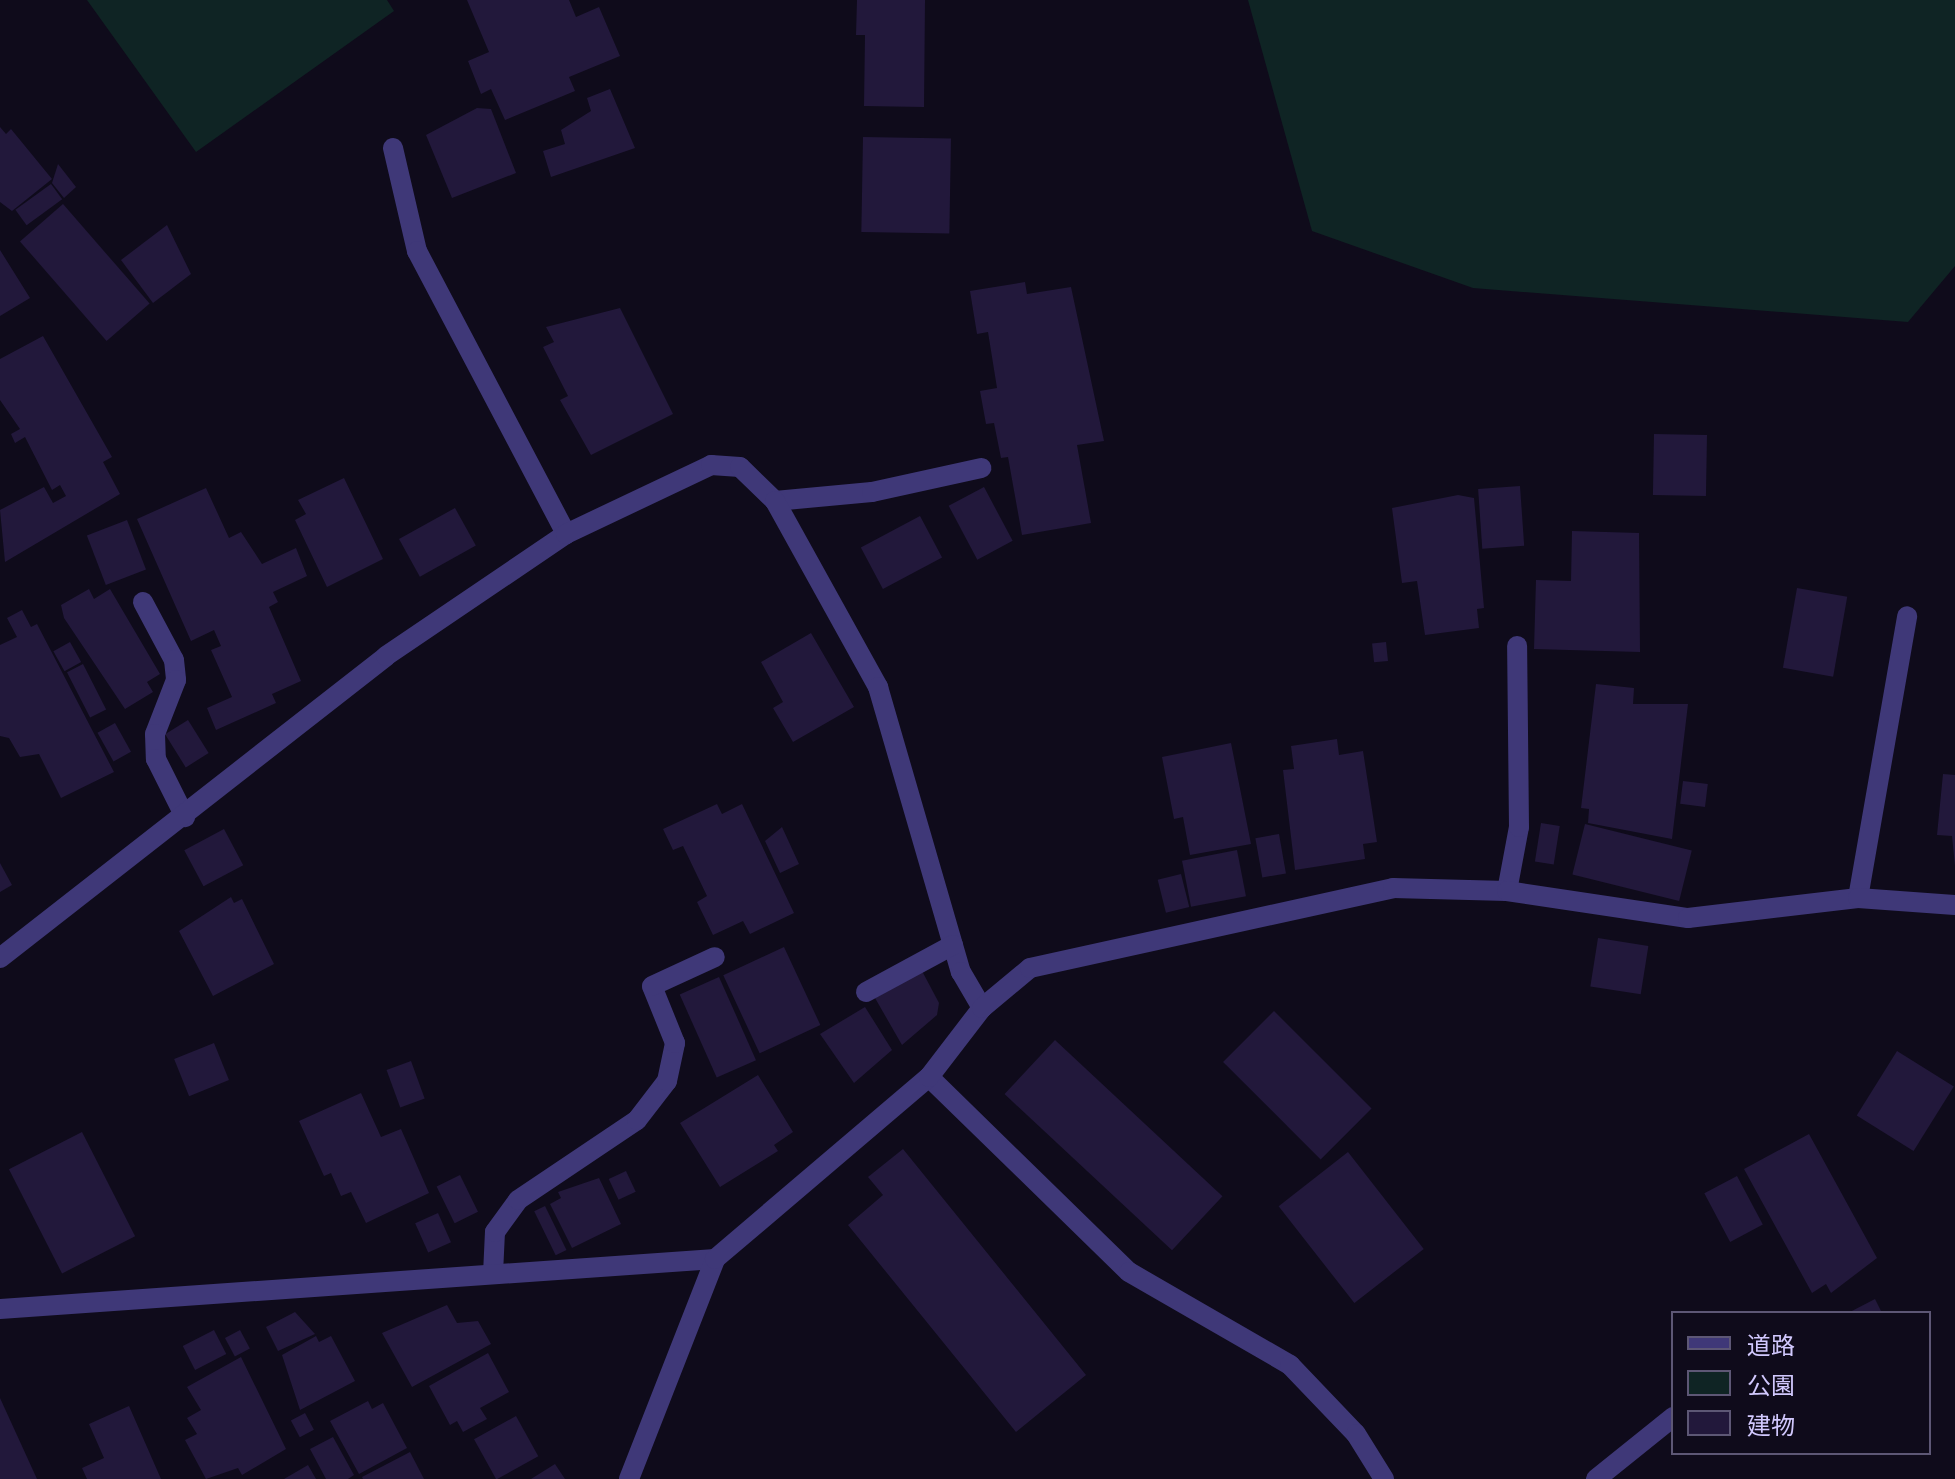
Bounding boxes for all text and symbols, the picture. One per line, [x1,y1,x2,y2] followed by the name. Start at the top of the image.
[1671,1311,1931,1455] legend
[1747,1332,1795,1361] text: 道路
[1747,1372,1795,1401] text: 公園
[1747,1412,1795,1441] text: 建物

